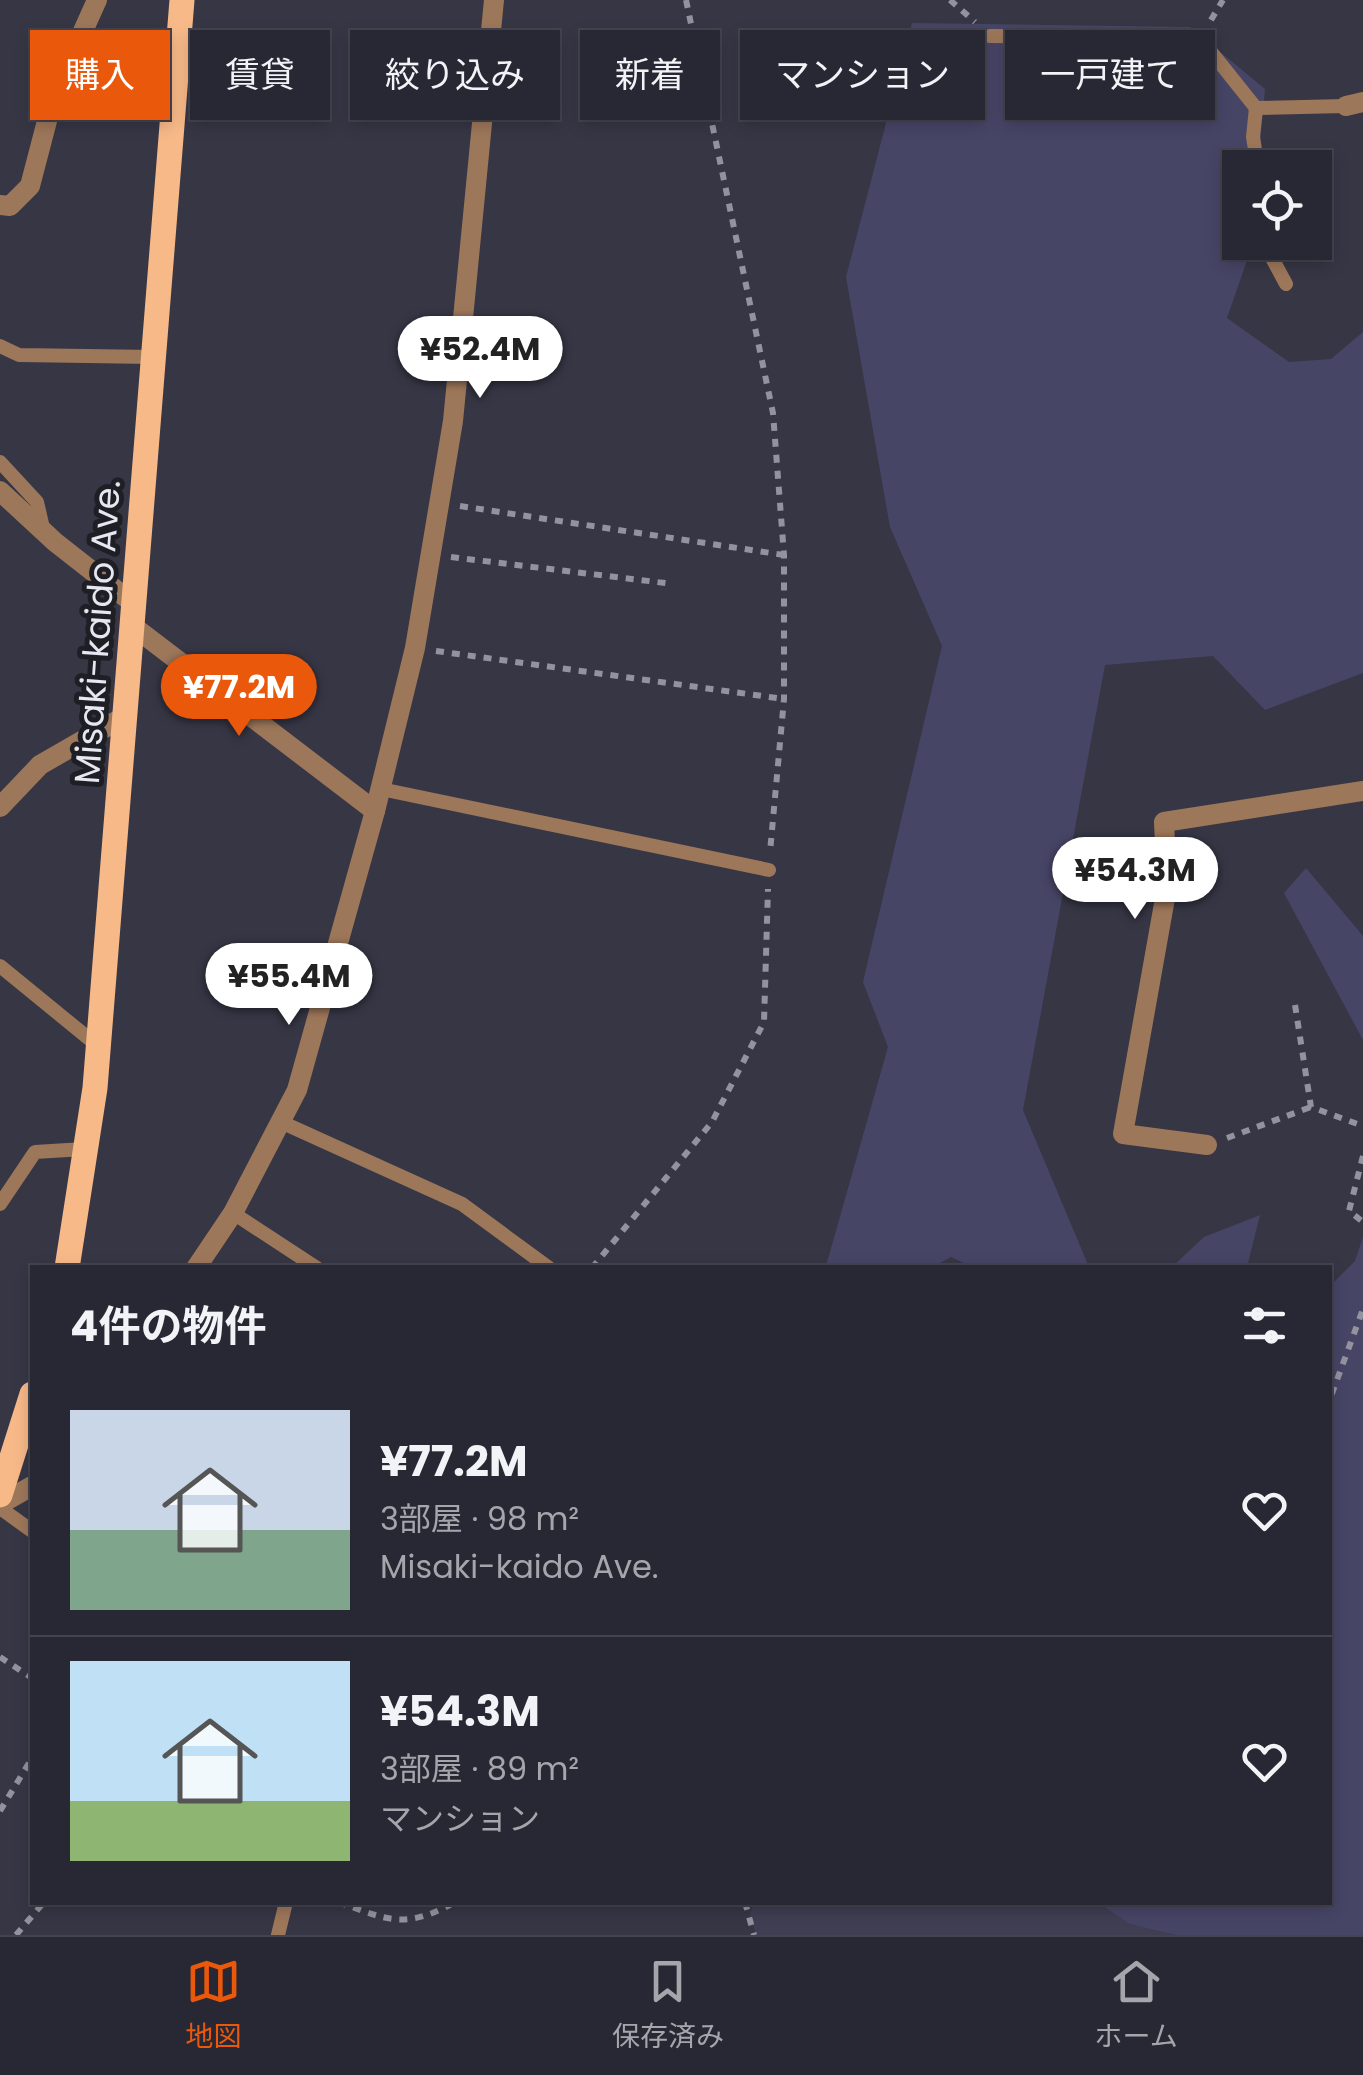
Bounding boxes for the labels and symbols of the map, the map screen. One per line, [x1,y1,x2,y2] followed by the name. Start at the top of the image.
[399,316,561,401] pin: ¥52.4M
[62,478,132,786] street label: Misaki-kaido Ave.
[158,654,320,739] pin: ¥77.2M
[1054,837,1216,922] pin: ¥54.3M
[208,943,370,1028] pin: ¥55.4M

